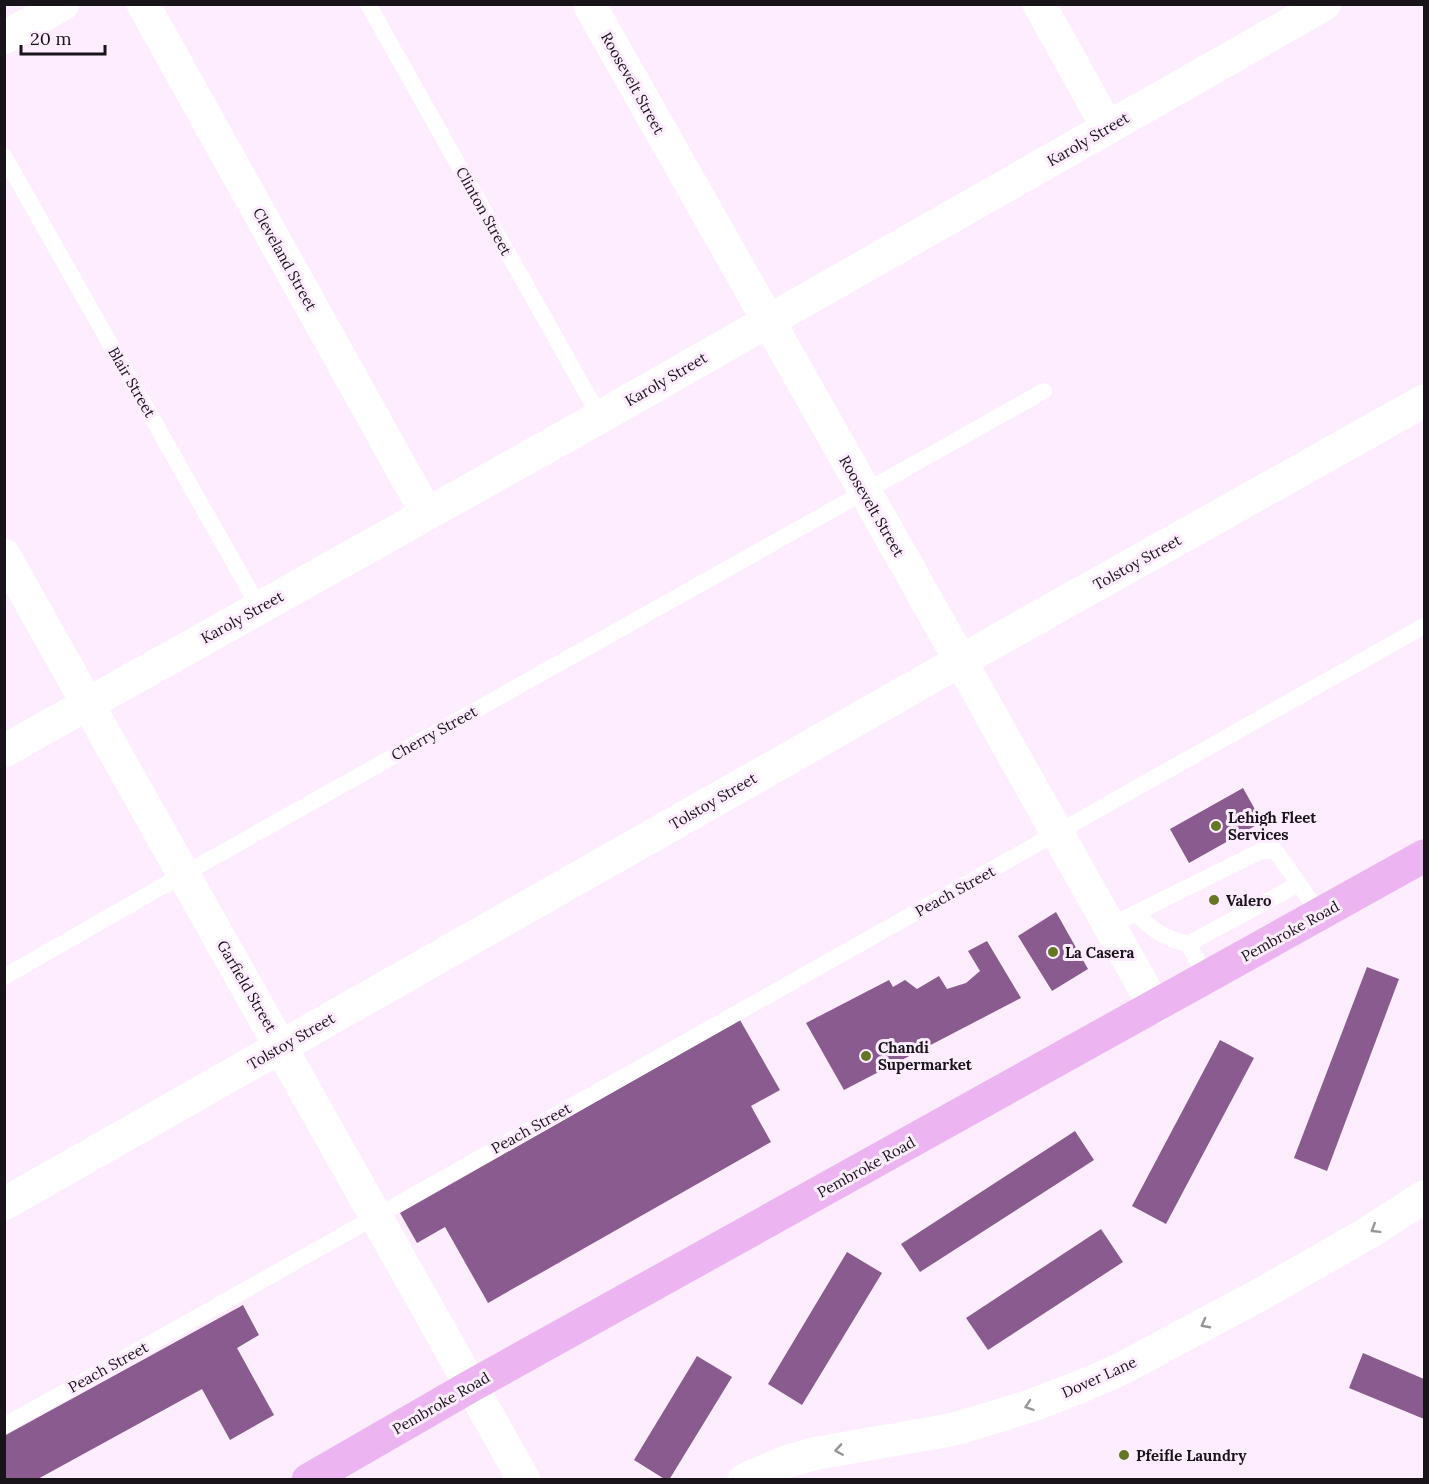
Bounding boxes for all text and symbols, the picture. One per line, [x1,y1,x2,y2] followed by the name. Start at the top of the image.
[21,18,105,56] scale bar
[30,27,72,50] text: 20 m
[597,29,669,138] street label: Roosevelt Street
[1044,108,1133,170] street label: Karoly Street
[452,164,516,259] street label: Clinton Street
[249,204,321,314] street label: Cleveland Street
[104,343,160,421] street label: Blair Street
[622,348,711,410] street label: Karoly Street
[835,452,909,560] street label: Roosevelt Street
[1090,530,1184,594] street label: Tolstoy Street
[197,586,287,648] street label: Karoly Street
[388,702,480,764] street label: Cherry Street
[666,768,760,834] street label: Tolstoy Street
[1228,808,1317,844] place label: Lehigh Fleet Services
[1209,819,1223,833] marker: Lehigh Fleet Services
[912,861,998,921] street label: Peach Street
[1226,891,1272,910] place label: Valero
[1207,893,1221,907] marker: Valero
[1238,896,1342,966] street label: Pembroke Road
[213,937,281,1035] street label: Garfield Street
[1065,943,1135,962] place label: La Casera
[1046,945,1060,959] marker: La Casera
[244,1008,338,1074] street label: Tolstoy Street
[878,1038,973,1074] place label: Chandi Supermarket
[859,1049,873,1063] marker: Chandi Supermarket
[488,1098,574,1158] street label: Peach Street
[814,1132,918,1202] street label: Pembroke Road
[1371,1221,1381,1233] one-way arrow
[1201,1317,1212,1328] one-way arrow
[65,1337,151,1397] street label: Peach Street
[1059,1352,1139,1402] street label: Dover Lane
[389,1367,493,1439] street label: Pembroke Road
[1024,1399,1035,1412] one-way arrow
[835,1443,845,1456] one-way arrow
[1136,1446,1247,1465] place label: Pfeifle Laundry
[1117,1448,1131,1462] marker: Pfeifle Laundry

